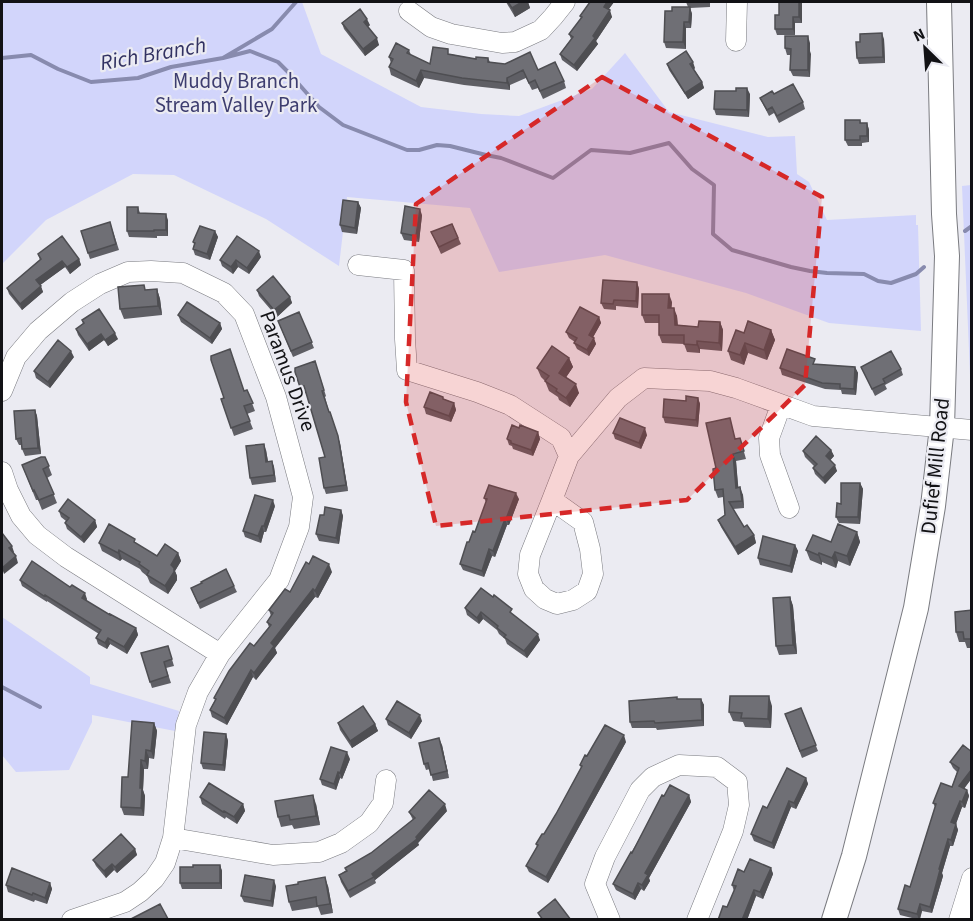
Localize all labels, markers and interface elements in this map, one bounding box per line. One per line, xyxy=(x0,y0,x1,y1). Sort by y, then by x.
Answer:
north arrow xyxy=(895,18,955,78)
text: N xyxy=(910,23,929,48)
water label: Rich Branch xyxy=(97,29,209,79)
park label: Muddy Branch Stream Valley Park xyxy=(155,66,318,120)
street label: Paramus Drive xyxy=(252,307,324,435)
street label: Dufief Mill Road xyxy=(913,396,957,536)

